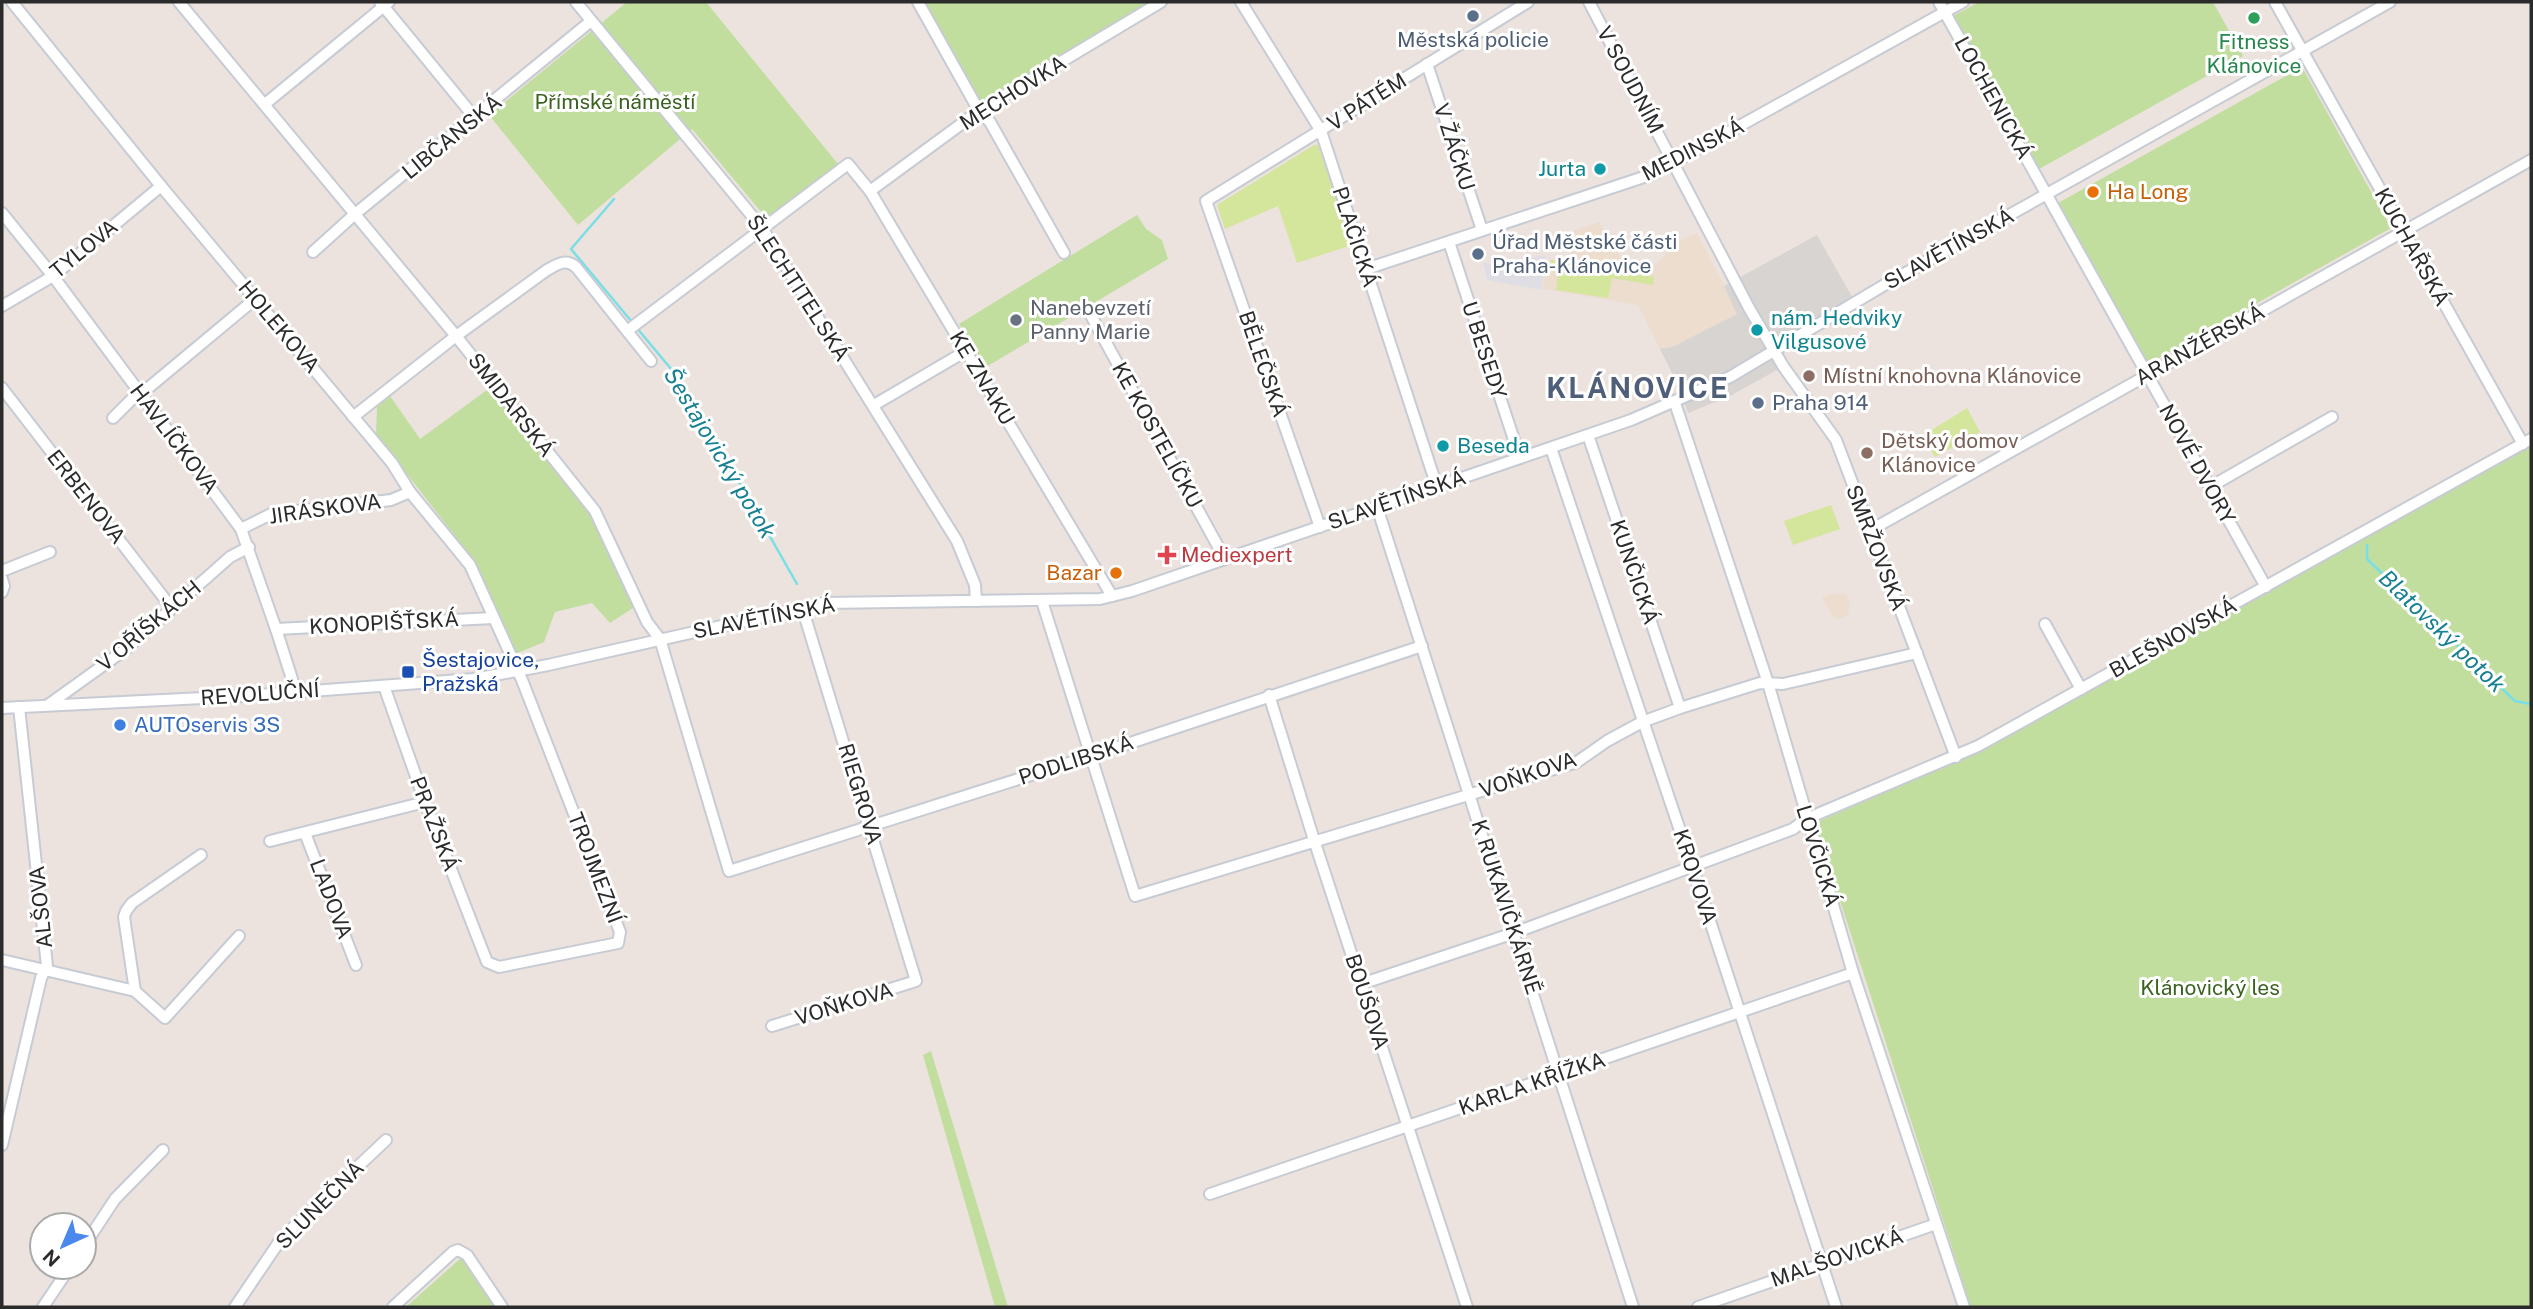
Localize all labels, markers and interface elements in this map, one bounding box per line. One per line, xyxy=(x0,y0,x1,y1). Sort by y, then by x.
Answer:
marker: Městská policie xyxy=(1465,8,1481,24)
marker: Fitness Klánovice xyxy=(2246,10,2262,26)
street label: V SOUDNÍM xyxy=(1592,22,1669,138)
place label: Městská policie xyxy=(1397,27,1549,52)
place label: Fitness Klánovice xyxy=(2206,29,2302,78)
street label: LOCHENICKÁ xyxy=(1949,32,2038,164)
street label: MECHOVKA xyxy=(955,50,1071,135)
street label: V PÁTÉM xyxy=(1323,67,1411,136)
street label: LIBČANSKÁ xyxy=(397,89,506,184)
park label: Přímské náměstí xyxy=(535,89,696,114)
street label: V ŽÁČKU xyxy=(1429,100,1480,193)
street label: MEDINSKÁ xyxy=(1637,113,1748,186)
place label: Jurta xyxy=(1538,156,1586,181)
marker: Jurta xyxy=(1592,161,1608,177)
place label: Ha Long xyxy=(2107,179,2189,204)
street label: PLAČICKÁ xyxy=(1327,183,1384,290)
street label: KUCHAŘSKÁ xyxy=(2370,183,2455,310)
marker: Ha Long xyxy=(2085,184,2101,200)
street label: SLAVĚTÍNSKÁ xyxy=(1880,203,2018,294)
street label: ŠLECHTITELSKÁ xyxy=(742,210,855,366)
street label: TYLOVA xyxy=(45,214,123,283)
place label: Úřad Městské části Praha-Klánovice xyxy=(1492,229,1678,278)
marker: Úřad Městské části Praha-Klánovice xyxy=(1470,246,1486,262)
street label: HOLEKOVA xyxy=(234,275,325,378)
place label: Nanebevzetí Panny Marie xyxy=(1030,295,1152,344)
street label: U BESEDY xyxy=(1457,298,1512,402)
street label: ARANŽÉRSKÁ xyxy=(2131,299,2269,390)
place label: nám. Hedviky Vilgusové xyxy=(1771,305,1902,354)
street label: BĚLEČSKÁ xyxy=(1234,308,1293,420)
marker: Nanebevzetí Panny Marie xyxy=(1008,312,1024,328)
marker: nám. Hedviky Vilgusové xyxy=(1749,322,1765,338)
street label: KE ZNAKU xyxy=(945,326,1020,429)
street label: SMIDARSKÁ xyxy=(463,348,560,462)
street label: KE KOSTELÍČKU xyxy=(1107,358,1208,512)
water label: Šestajovický potok xyxy=(659,362,782,544)
place label: Místní knohovna Klánovice xyxy=(1823,363,2081,388)
marker: Místní knohovna Klánovice xyxy=(1801,368,1817,384)
district label: KLÁNOVICE xyxy=(1546,371,1730,404)
street label: HAVLÍČKOVA xyxy=(125,379,224,499)
place label: Praha 914 xyxy=(1772,390,1868,415)
marker: Praha 914 xyxy=(1750,395,1766,411)
street label: NOVÉ DVORY xyxy=(2154,399,2241,528)
place label: Dětský domov Klánovice xyxy=(1881,428,2019,477)
place label: Beseda xyxy=(1457,433,1530,458)
marker: Beseda xyxy=(1435,438,1451,454)
street label: ERBENOVA xyxy=(42,445,131,549)
marker: Dětský domov Klánovice xyxy=(1859,445,1875,461)
street label: SLAVĚTÍNSKÁ xyxy=(1325,464,1469,535)
street label: SMRŽOVSKÁ xyxy=(1841,481,1912,614)
street label: JIRÁSKOVA xyxy=(267,488,383,529)
street label: KUNČICKÁ xyxy=(1605,516,1664,627)
place label: Mediexpert xyxy=(1181,542,1293,567)
marker: Mediexpert xyxy=(1159,547,1175,563)
place label: Bazar xyxy=(1046,560,1102,585)
water label: Blatovský potok xyxy=(2374,564,2511,698)
marker: Bazar xyxy=(1108,565,1124,581)
street label: V OŘÍŠKÁCH xyxy=(92,575,206,676)
street label: SLAVĚTÍNSKÁ xyxy=(691,591,837,644)
street label: BLEŠNOVSKÁ xyxy=(2105,592,2241,683)
street label: KONOPIŠŤSKÁ xyxy=(308,606,460,639)
place label: Šestajovice, Pražská xyxy=(422,647,539,696)
marker: Šestajovice, Pražská xyxy=(400,664,416,680)
street label: REVOLUČNÍ xyxy=(200,677,321,710)
place label: AUTOservis 3S xyxy=(134,712,280,737)
marker: AUTOservis 3S xyxy=(112,717,128,733)
street label: PODLIBSKÁ xyxy=(1015,729,1136,790)
street label: RIEGROVA xyxy=(833,740,888,847)
street label: VOŇKOVA xyxy=(1476,746,1580,803)
street label: PRAŽSKÁ xyxy=(405,773,464,875)
street label: LOVČICKÁ xyxy=(1791,802,1846,910)
street label: TROJMEZNÍ xyxy=(563,809,628,928)
street label: K RUKAVIČKÁRNĚ xyxy=(1466,816,1547,997)
street label: KROVOVA xyxy=(1668,826,1723,928)
street label: LADOVA xyxy=(305,855,358,942)
street label: ALŠOVA xyxy=(24,864,57,950)
street label: BOUŠOVA xyxy=(1340,951,1395,1053)
park label: Klánovický les xyxy=(2140,975,2280,1000)
street label: VOŇKOVA xyxy=(792,977,896,1030)
street label: KARLA KŘÍŽKA xyxy=(1455,1047,1609,1120)
street label: SLUNEČNÁ xyxy=(270,1155,369,1254)
north arrow xyxy=(28,1211,98,1281)
street label: MALŠOVICKÁ xyxy=(1767,1223,1907,1292)
text: N xyxy=(38,1245,64,1271)

